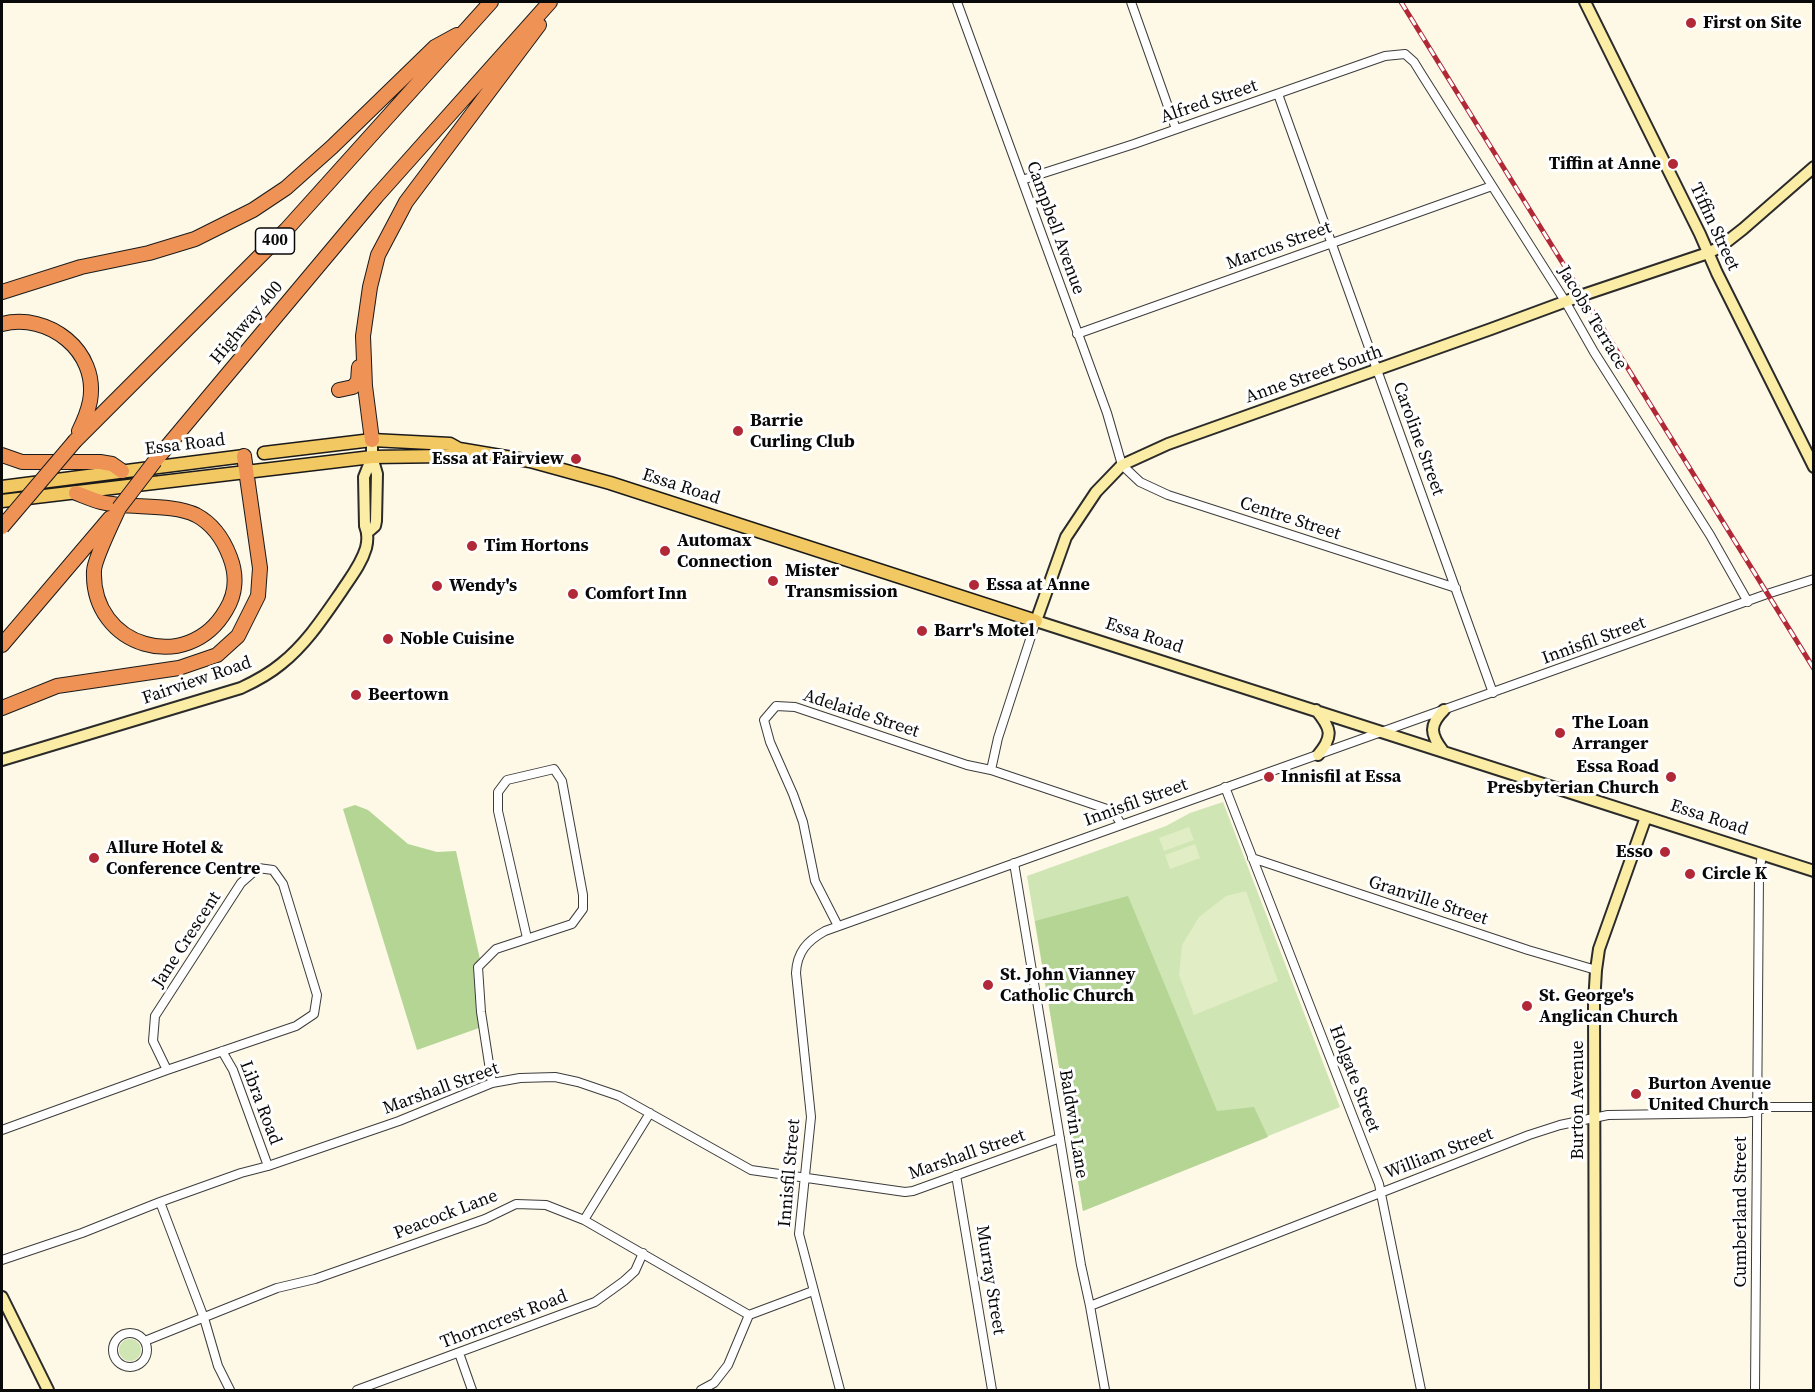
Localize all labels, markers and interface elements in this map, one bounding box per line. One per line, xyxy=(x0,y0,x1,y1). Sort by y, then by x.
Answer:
place label: First on Site xyxy=(1703,12,1802,34)
marker: First on Site xyxy=(1684,16,1698,30)
street label: Alfred Street xyxy=(1158,75,1260,129)
place label: Tiffin at Anne xyxy=(1549,153,1661,175)
marker: Tiffin at Anne xyxy=(1666,157,1680,171)
street label: Campbell Avenue xyxy=(1021,158,1089,298)
street label: Tiffin Street xyxy=(1684,180,1744,274)
street label: Marcus Street xyxy=(1224,217,1334,275)
road number: 400 xyxy=(256,228,294,254)
street label: Jacobs Terrace xyxy=(1553,262,1631,374)
street label: Highway 400 xyxy=(206,277,288,369)
street label: Anne Street South xyxy=(1242,341,1386,409)
street label: Caroline Street xyxy=(1387,379,1449,499)
place label: Barrie Curling Club xyxy=(750,410,855,452)
marker: Barrie Curling Club xyxy=(731,424,745,438)
street label: Essa Road xyxy=(144,429,226,461)
place label: Essa at Fairview xyxy=(432,448,564,470)
marker: Essa at Fairview xyxy=(569,452,583,466)
street label: Essa Road xyxy=(639,464,723,510)
street label: Centre Street xyxy=(1237,493,1343,545)
place label: Automax Connection xyxy=(677,530,772,572)
place label: Tim Hortons xyxy=(484,535,589,557)
marker: Tim Hortons xyxy=(465,539,479,553)
marker: Automax Connection xyxy=(658,544,672,558)
place label: Mister Transmission xyxy=(785,560,898,602)
marker: Mister Transmission xyxy=(766,574,780,588)
place label: Essa at Anne xyxy=(986,574,1090,596)
place label: Wendy's xyxy=(449,575,517,597)
marker: Essa at Anne xyxy=(967,578,981,592)
marker: Wendy's xyxy=(430,579,444,593)
place label: Comfort Inn xyxy=(585,583,687,605)
marker: Comfort Inn xyxy=(566,587,580,601)
street label: Innisfil Street xyxy=(1539,612,1649,670)
street label: Essa Road xyxy=(1102,613,1186,659)
place label: Barr's Motel xyxy=(934,620,1034,642)
marker: Barr's Motel xyxy=(915,624,929,638)
place label: Noble Cuisine xyxy=(400,628,514,650)
marker: Noble Cuisine xyxy=(381,632,395,646)
street label: Fairview Road xyxy=(139,652,255,710)
place label: Beertown xyxy=(368,684,449,706)
street label: Adelaide Street xyxy=(800,685,922,743)
marker: Beertown xyxy=(349,688,363,702)
place label: The Loan Arranger xyxy=(1572,712,1649,754)
marker: The Loan Arranger xyxy=(1553,726,1567,740)
place label: Essa Road Presbyterian Church xyxy=(1487,756,1659,798)
place label: Innisfil at Essa xyxy=(1281,766,1401,788)
marker: Innisfil at Essa xyxy=(1262,770,1276,784)
marker: Essa Road Presbyterian Church xyxy=(1664,770,1678,784)
street label: Innisfil Street xyxy=(1081,774,1191,832)
street label: Essa Road xyxy=(1667,795,1751,841)
place label: Allure Hotel & Conference Centre xyxy=(106,837,260,880)
place label: Esso xyxy=(1616,841,1653,863)
marker: Esso xyxy=(1658,845,1672,859)
marker: Allure Hotel & Conference Centre xyxy=(87,851,101,865)
place label: Circle K xyxy=(1702,863,1767,885)
marker: Circle K xyxy=(1683,867,1697,881)
street label: Granville Street xyxy=(1366,872,1490,930)
street label: Jane Crescent xyxy=(148,888,226,992)
place label: St. John Vianney Catholic Church xyxy=(1000,964,1136,1006)
marker: St. John Vianney Catholic Church xyxy=(981,978,995,992)
place label: St. George's Anglican Church xyxy=(1539,985,1678,1028)
marker: St. George's Anglican Church xyxy=(1520,999,1534,1013)
street label: Holgate Street xyxy=(1324,1023,1384,1135)
street label: Burton Avenue xyxy=(1567,1040,1589,1160)
street label: Libra Road xyxy=(234,1058,286,1148)
street label: Marshall Street xyxy=(380,1058,502,1120)
street label: Baldwin Lane xyxy=(1054,1068,1092,1180)
place label: Burton Avenue United Church xyxy=(1648,1073,1771,1116)
marker: Burton Avenue United Church xyxy=(1629,1087,1643,1101)
street label: Innisfil Street xyxy=(775,1118,805,1228)
street label: William Street xyxy=(1382,1123,1496,1185)
street label: Marshall Street xyxy=(906,1125,1028,1185)
street label: Cumberland Street xyxy=(1730,1137,1752,1287)
street label: Peacock Lane xyxy=(391,1185,501,1245)
street label: Murray Street xyxy=(971,1224,1009,1336)
street label: Thorncrest Road xyxy=(438,1286,570,1354)

